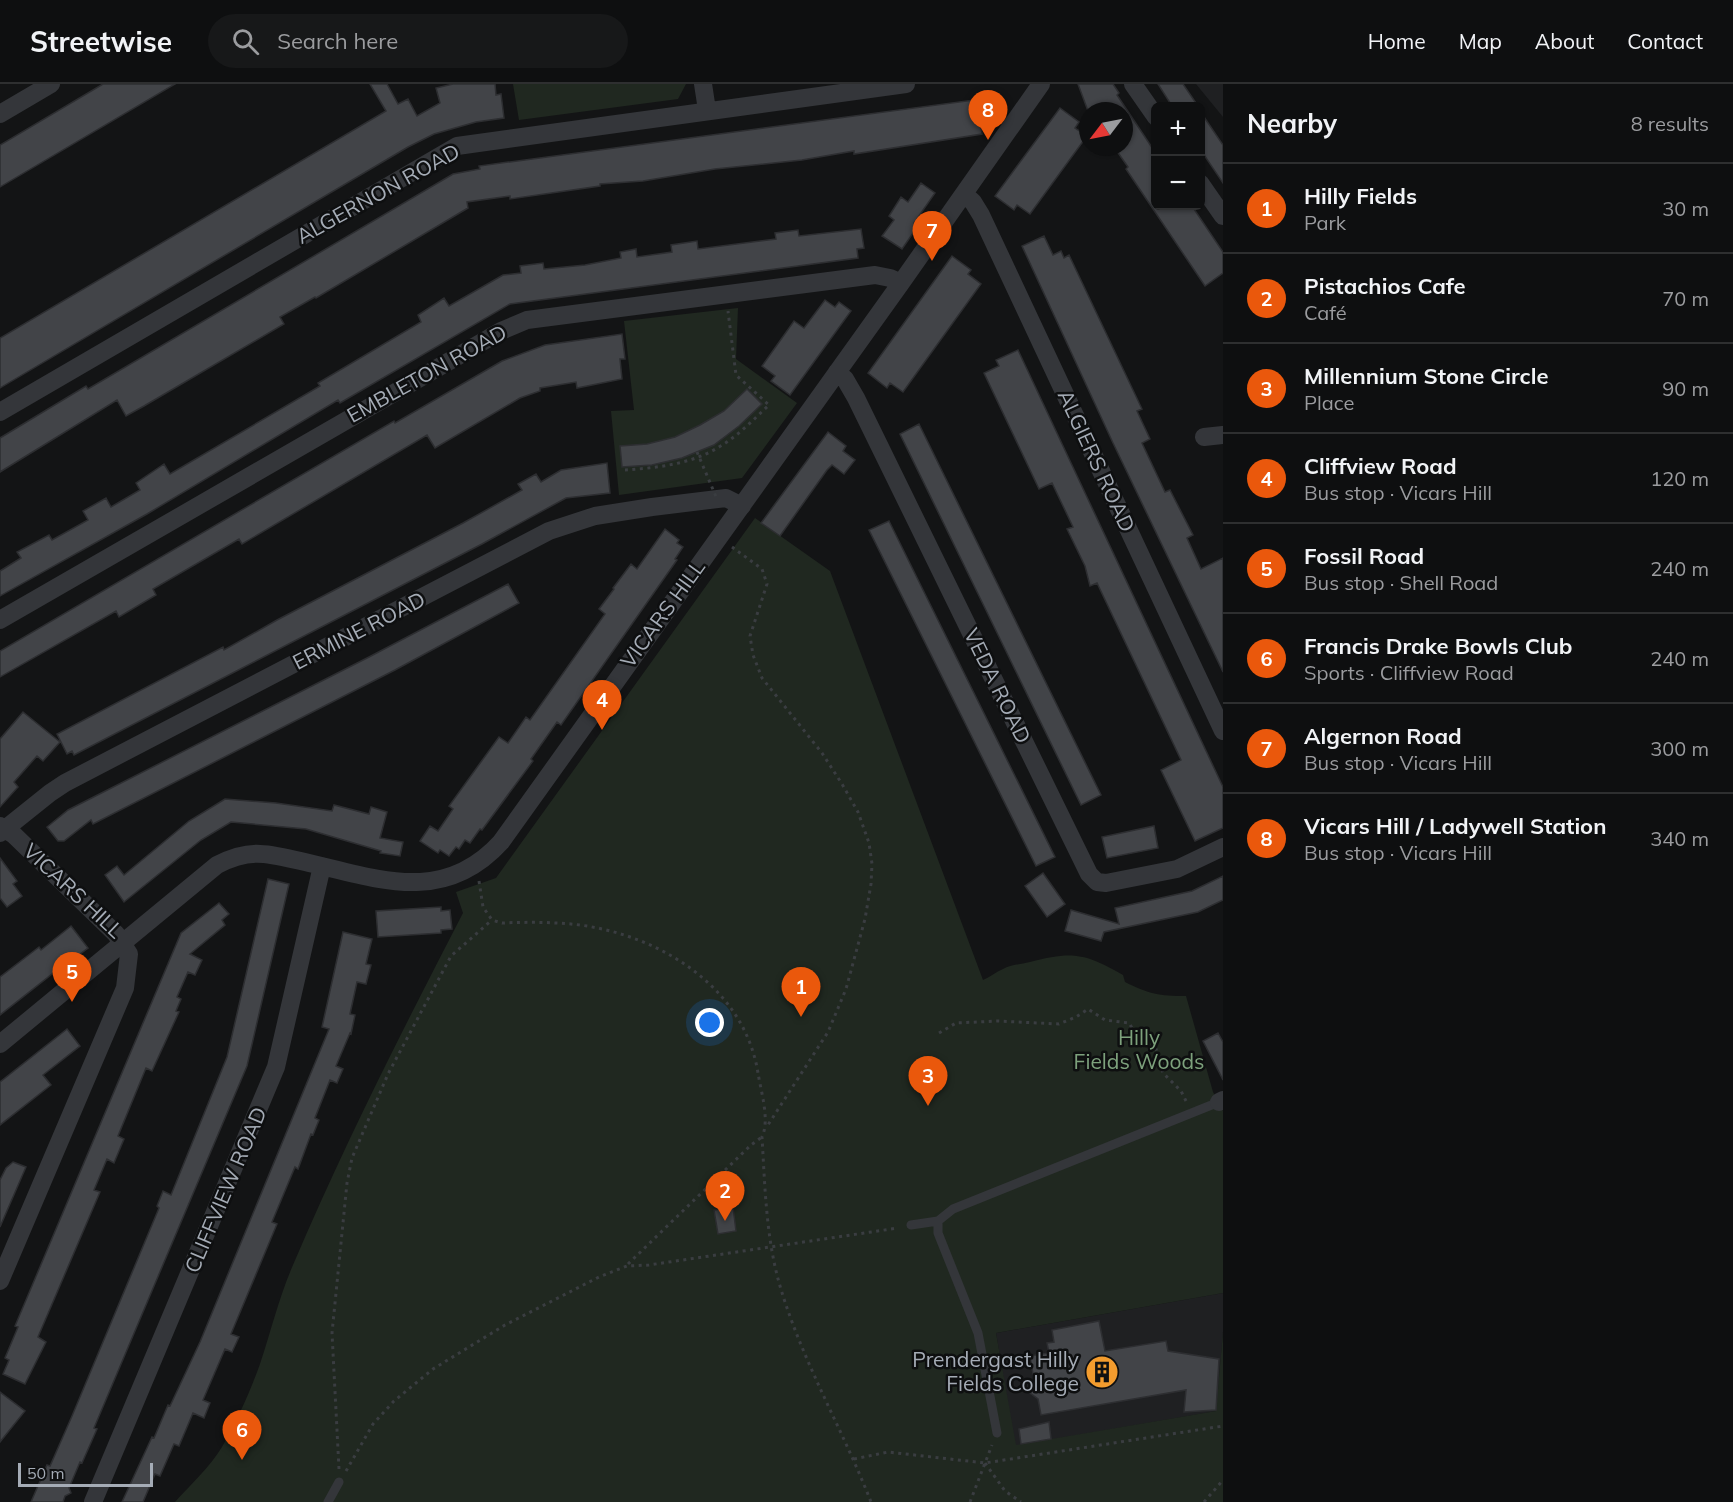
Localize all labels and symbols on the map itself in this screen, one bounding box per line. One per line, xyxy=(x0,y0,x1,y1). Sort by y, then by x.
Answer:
pin: 8 xyxy=(968,91,1008,140)
north arrow xyxy=(1079,102,1133,156)
street label: ALGERNON ROAD xyxy=(291,137,464,249)
pin: 7 xyxy=(912,212,952,261)
street label: EMBLETON ROAD xyxy=(342,318,511,428)
street label: ALGIERS ROAD xyxy=(1053,385,1141,536)
street label: VICARS HILL xyxy=(614,554,710,672)
street label: ERMINE ROAD xyxy=(288,586,429,675)
street label: VEDA ROAD xyxy=(959,624,1037,747)
pin: 4 xyxy=(582,680,622,730)
street label: VICARS HILL xyxy=(18,837,129,943)
pin: 5 xyxy=(52,952,92,1002)
pin: 1 xyxy=(782,968,820,1017)
your location xyxy=(695,1008,724,1037)
park label: Hilly Fields Woods xyxy=(1074,1024,1204,1074)
pin: 3 xyxy=(908,1056,948,1106)
street label: CLIFFVIEW ROAD xyxy=(178,1103,272,1276)
pin: 2 xyxy=(706,1172,744,1221)
place label: Prendergast Hilly Fields College xyxy=(912,1346,1079,1396)
building icon: Prendergast Hilly Fields College xyxy=(1084,1354,1120,1390)
pin: 6 xyxy=(222,1410,262,1460)
scale bar xyxy=(18,1460,153,1488)

